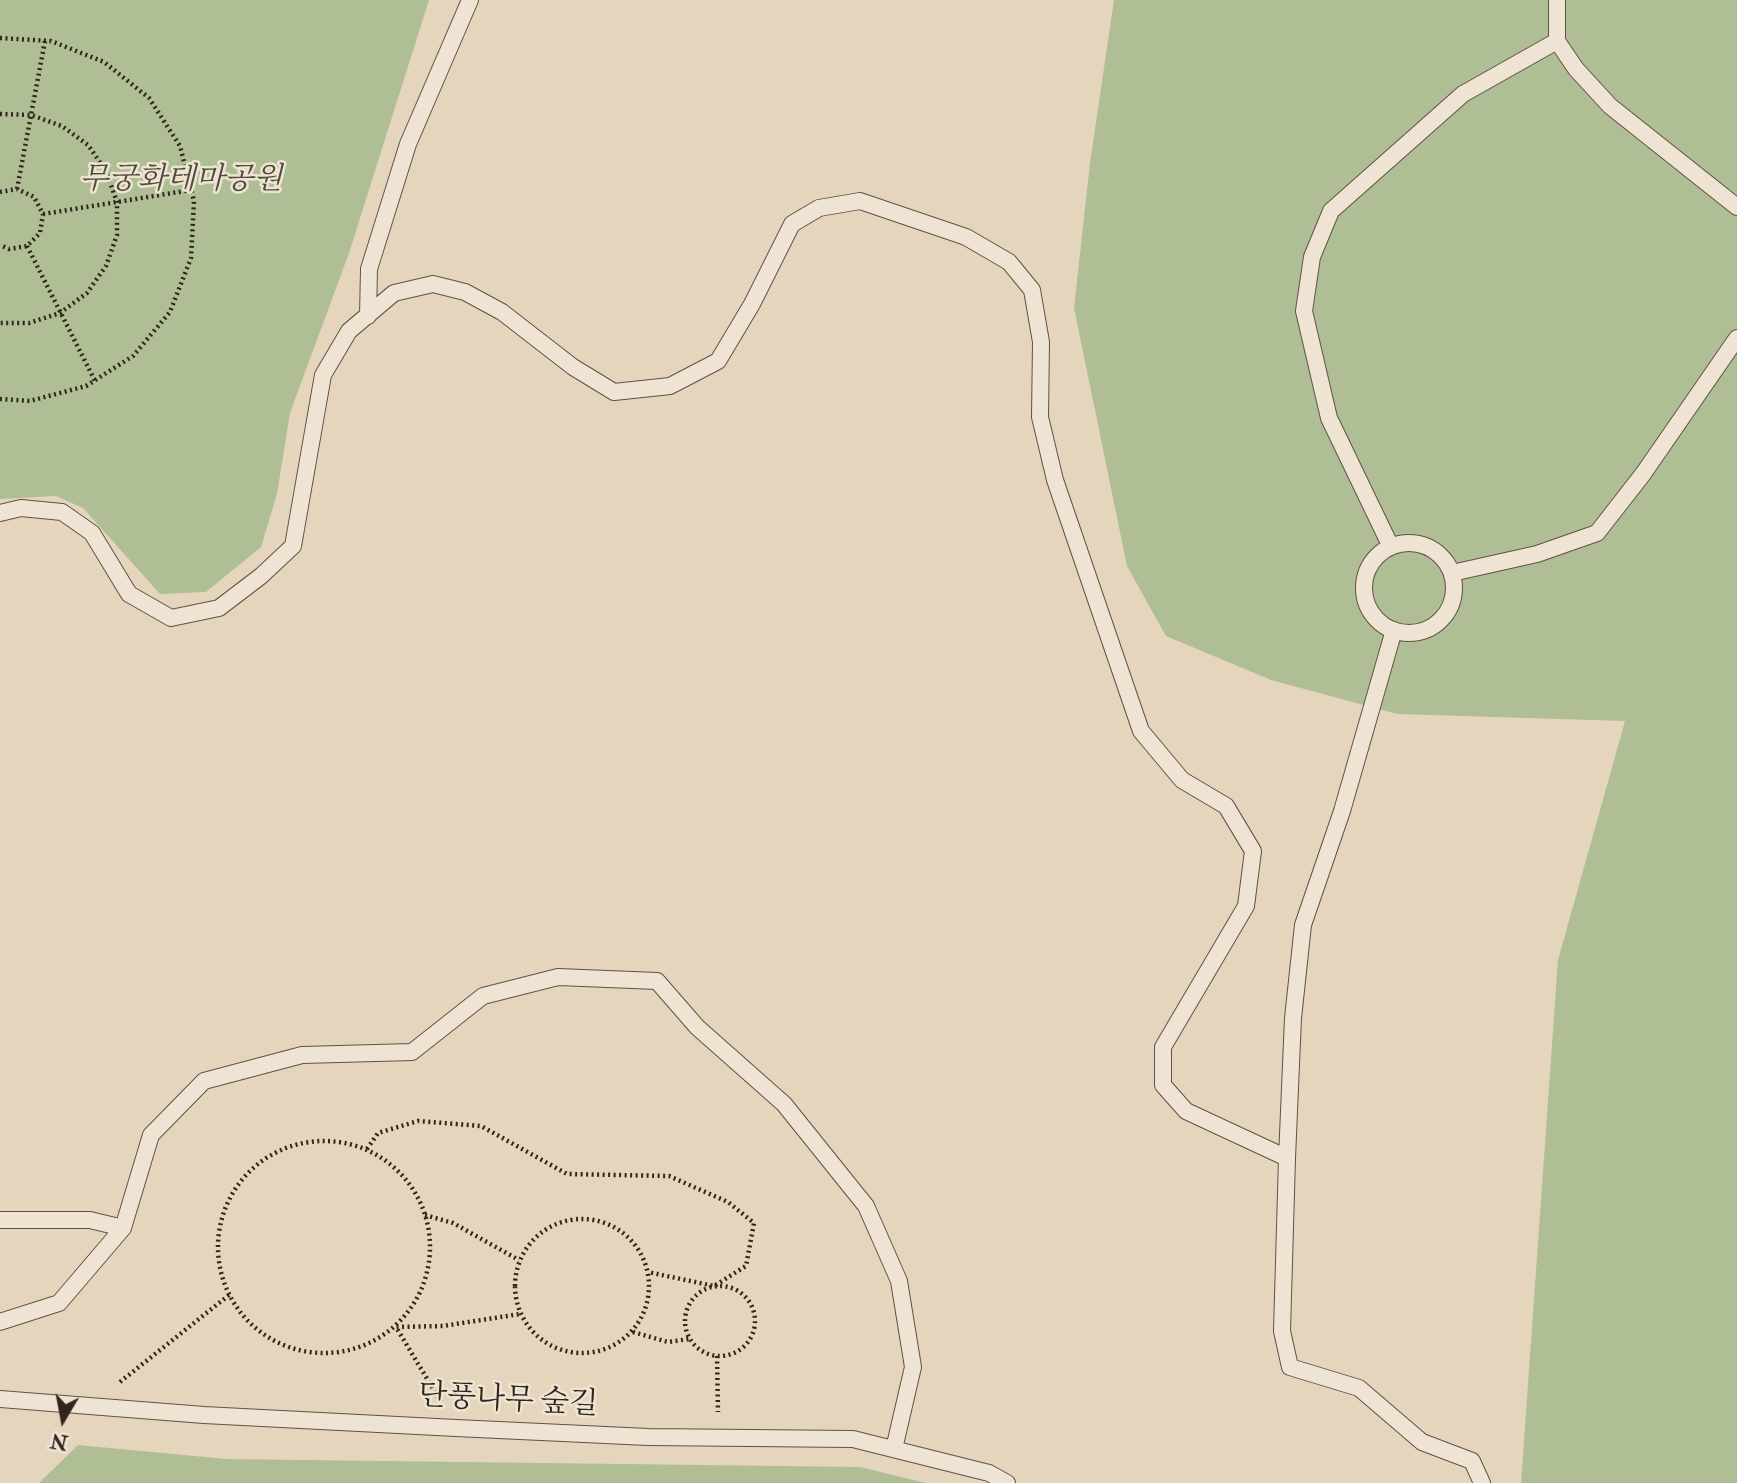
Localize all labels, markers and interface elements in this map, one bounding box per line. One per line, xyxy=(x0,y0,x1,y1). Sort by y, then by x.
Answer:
park label: 무궁화테마공원 xyxy=(80,164,282,200)
street label: 단풍나무 숲길 xyxy=(417,1379,599,1425)
north arrow xyxy=(28,1385,98,1455)
text: N xyxy=(49,1427,70,1454)

